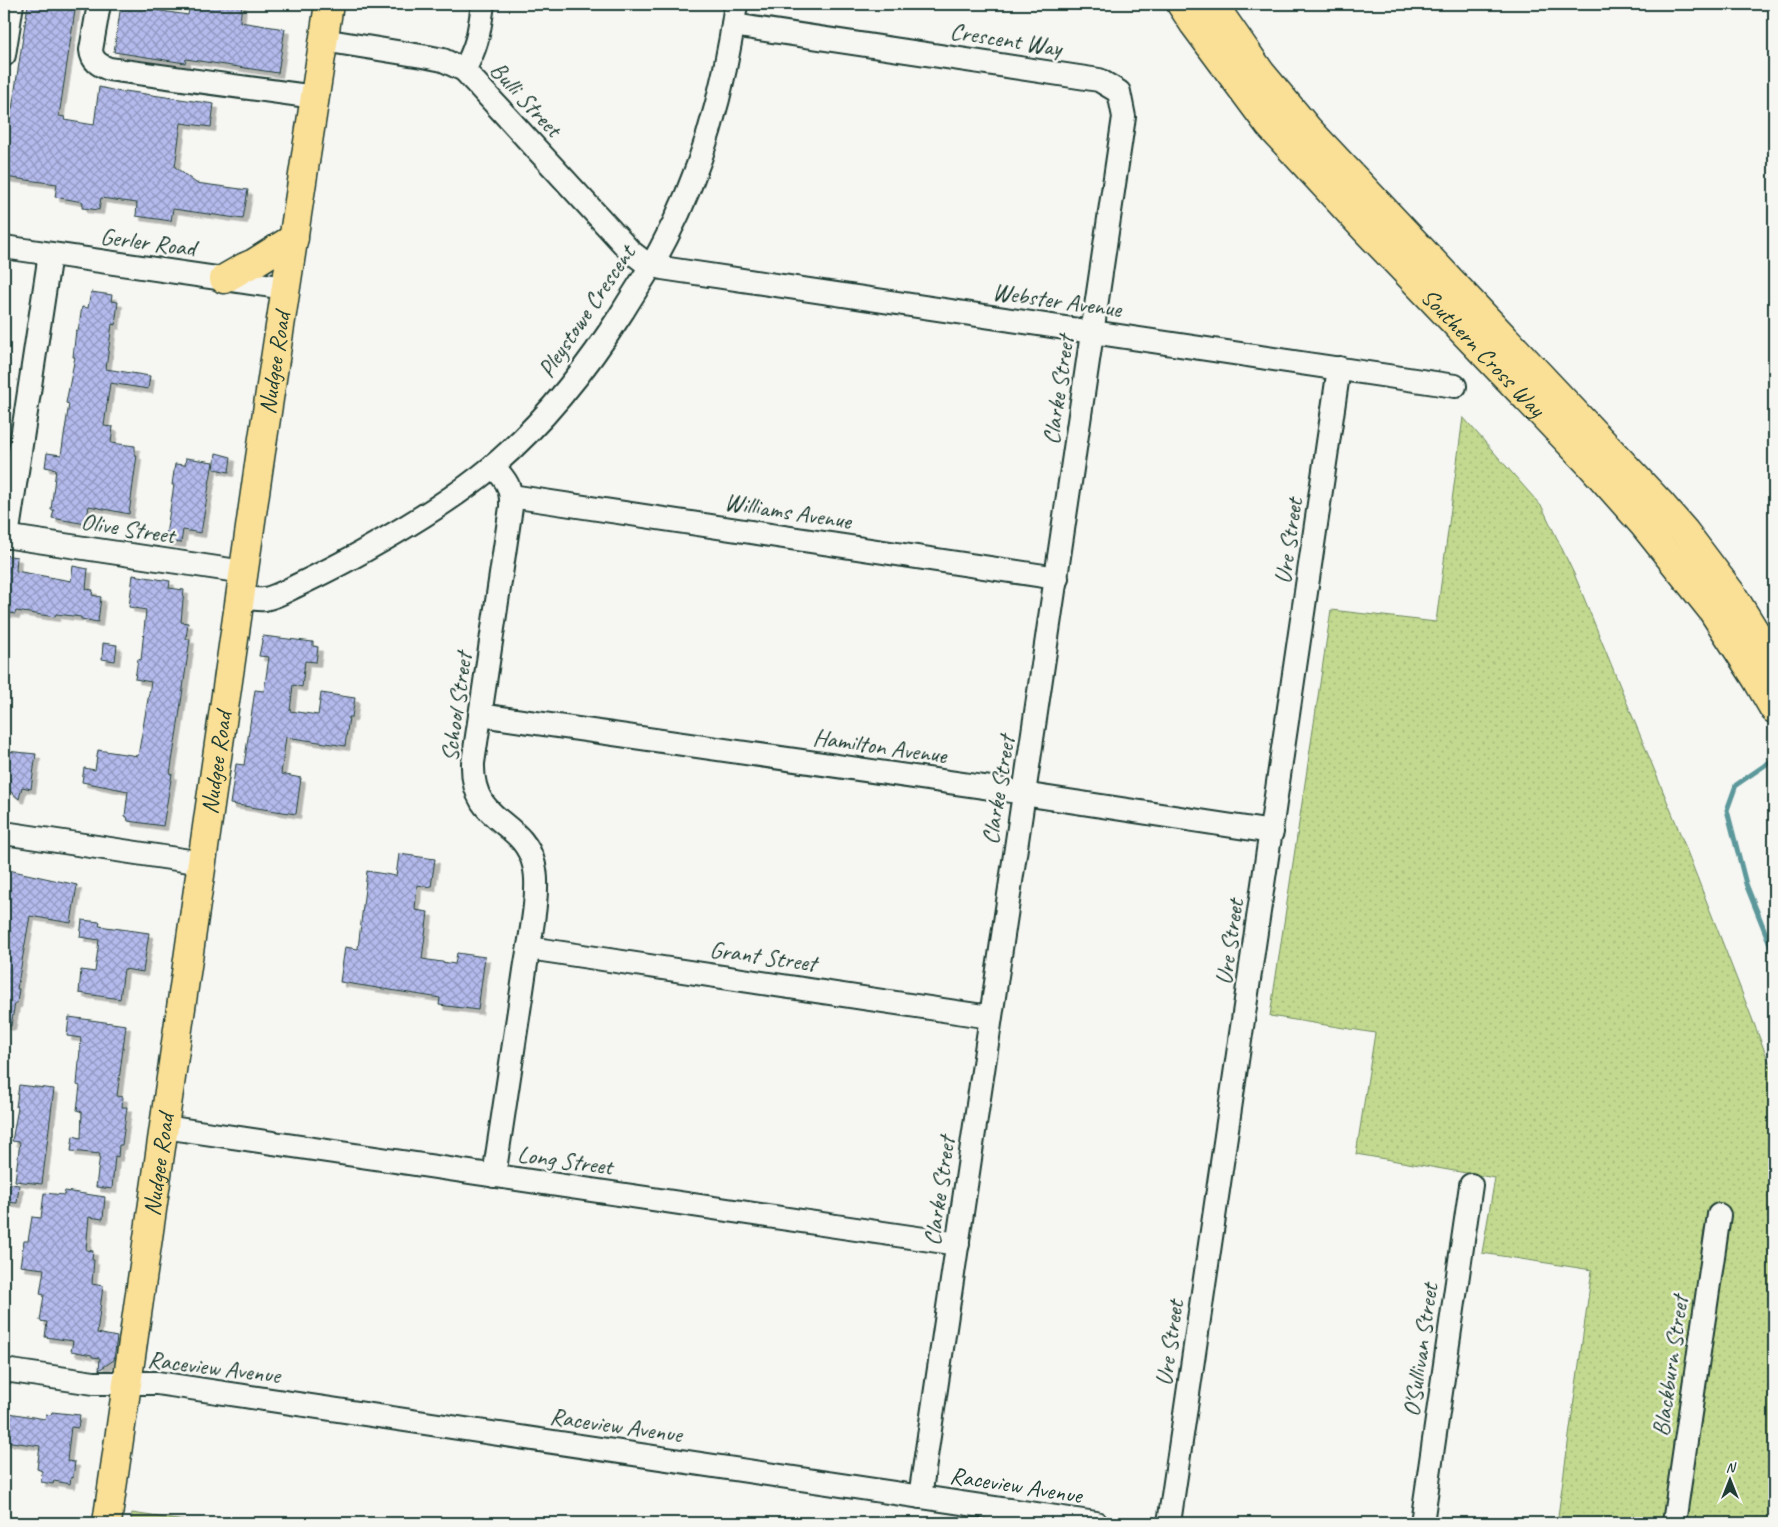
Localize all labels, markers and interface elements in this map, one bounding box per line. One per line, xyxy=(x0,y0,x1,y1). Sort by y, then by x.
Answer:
street label: Crescent Way xyxy=(948,15,1066,63)
street label: Bulli Street xyxy=(484,55,570,144)
street label: Gerler Road xyxy=(99,221,201,264)
street label: Pleystowe Crescent xyxy=(531,238,642,383)
street label: Webster Avenue xyxy=(991,276,1125,324)
street label: Southern Cross Way xyxy=(1415,282,1553,424)
street label: Nudgee Road xyxy=(252,306,298,416)
street label: Clarke Street xyxy=(1036,331,1081,446)
street label: Williams Avenue xyxy=(723,486,856,536)
street label: Ure Street xyxy=(1267,494,1309,586)
street label: Olive Street xyxy=(79,506,179,551)
street label: School Street xyxy=(434,648,479,763)
street label: Nudgee Road xyxy=(194,706,239,816)
street label: Hamilton Avenue xyxy=(811,722,951,771)
street label: Clarke Street xyxy=(975,731,1022,846)
street label: Ure Street xyxy=(1208,895,1250,987)
street label: Grant Street xyxy=(708,934,821,979)
street label: Nudgee Road xyxy=(136,1108,181,1218)
street label: Clarke Street xyxy=(917,1132,962,1247)
street label: Long Street xyxy=(516,1138,616,1182)
street label: O'Sullivan Street xyxy=(1396,1280,1444,1418)
street label: Blackburn Street xyxy=(1645,1291,1695,1438)
street label: Ure Street xyxy=(1148,1296,1190,1388)
street label: Raceview Avenue xyxy=(146,1344,284,1390)
street label: Raceview Avenue xyxy=(548,1401,686,1449)
north arrow xyxy=(1706,1454,1756,1504)
text: N xyxy=(1726,1459,1737,1476)
street label: Raceview Avenue xyxy=(948,1460,1086,1511)

